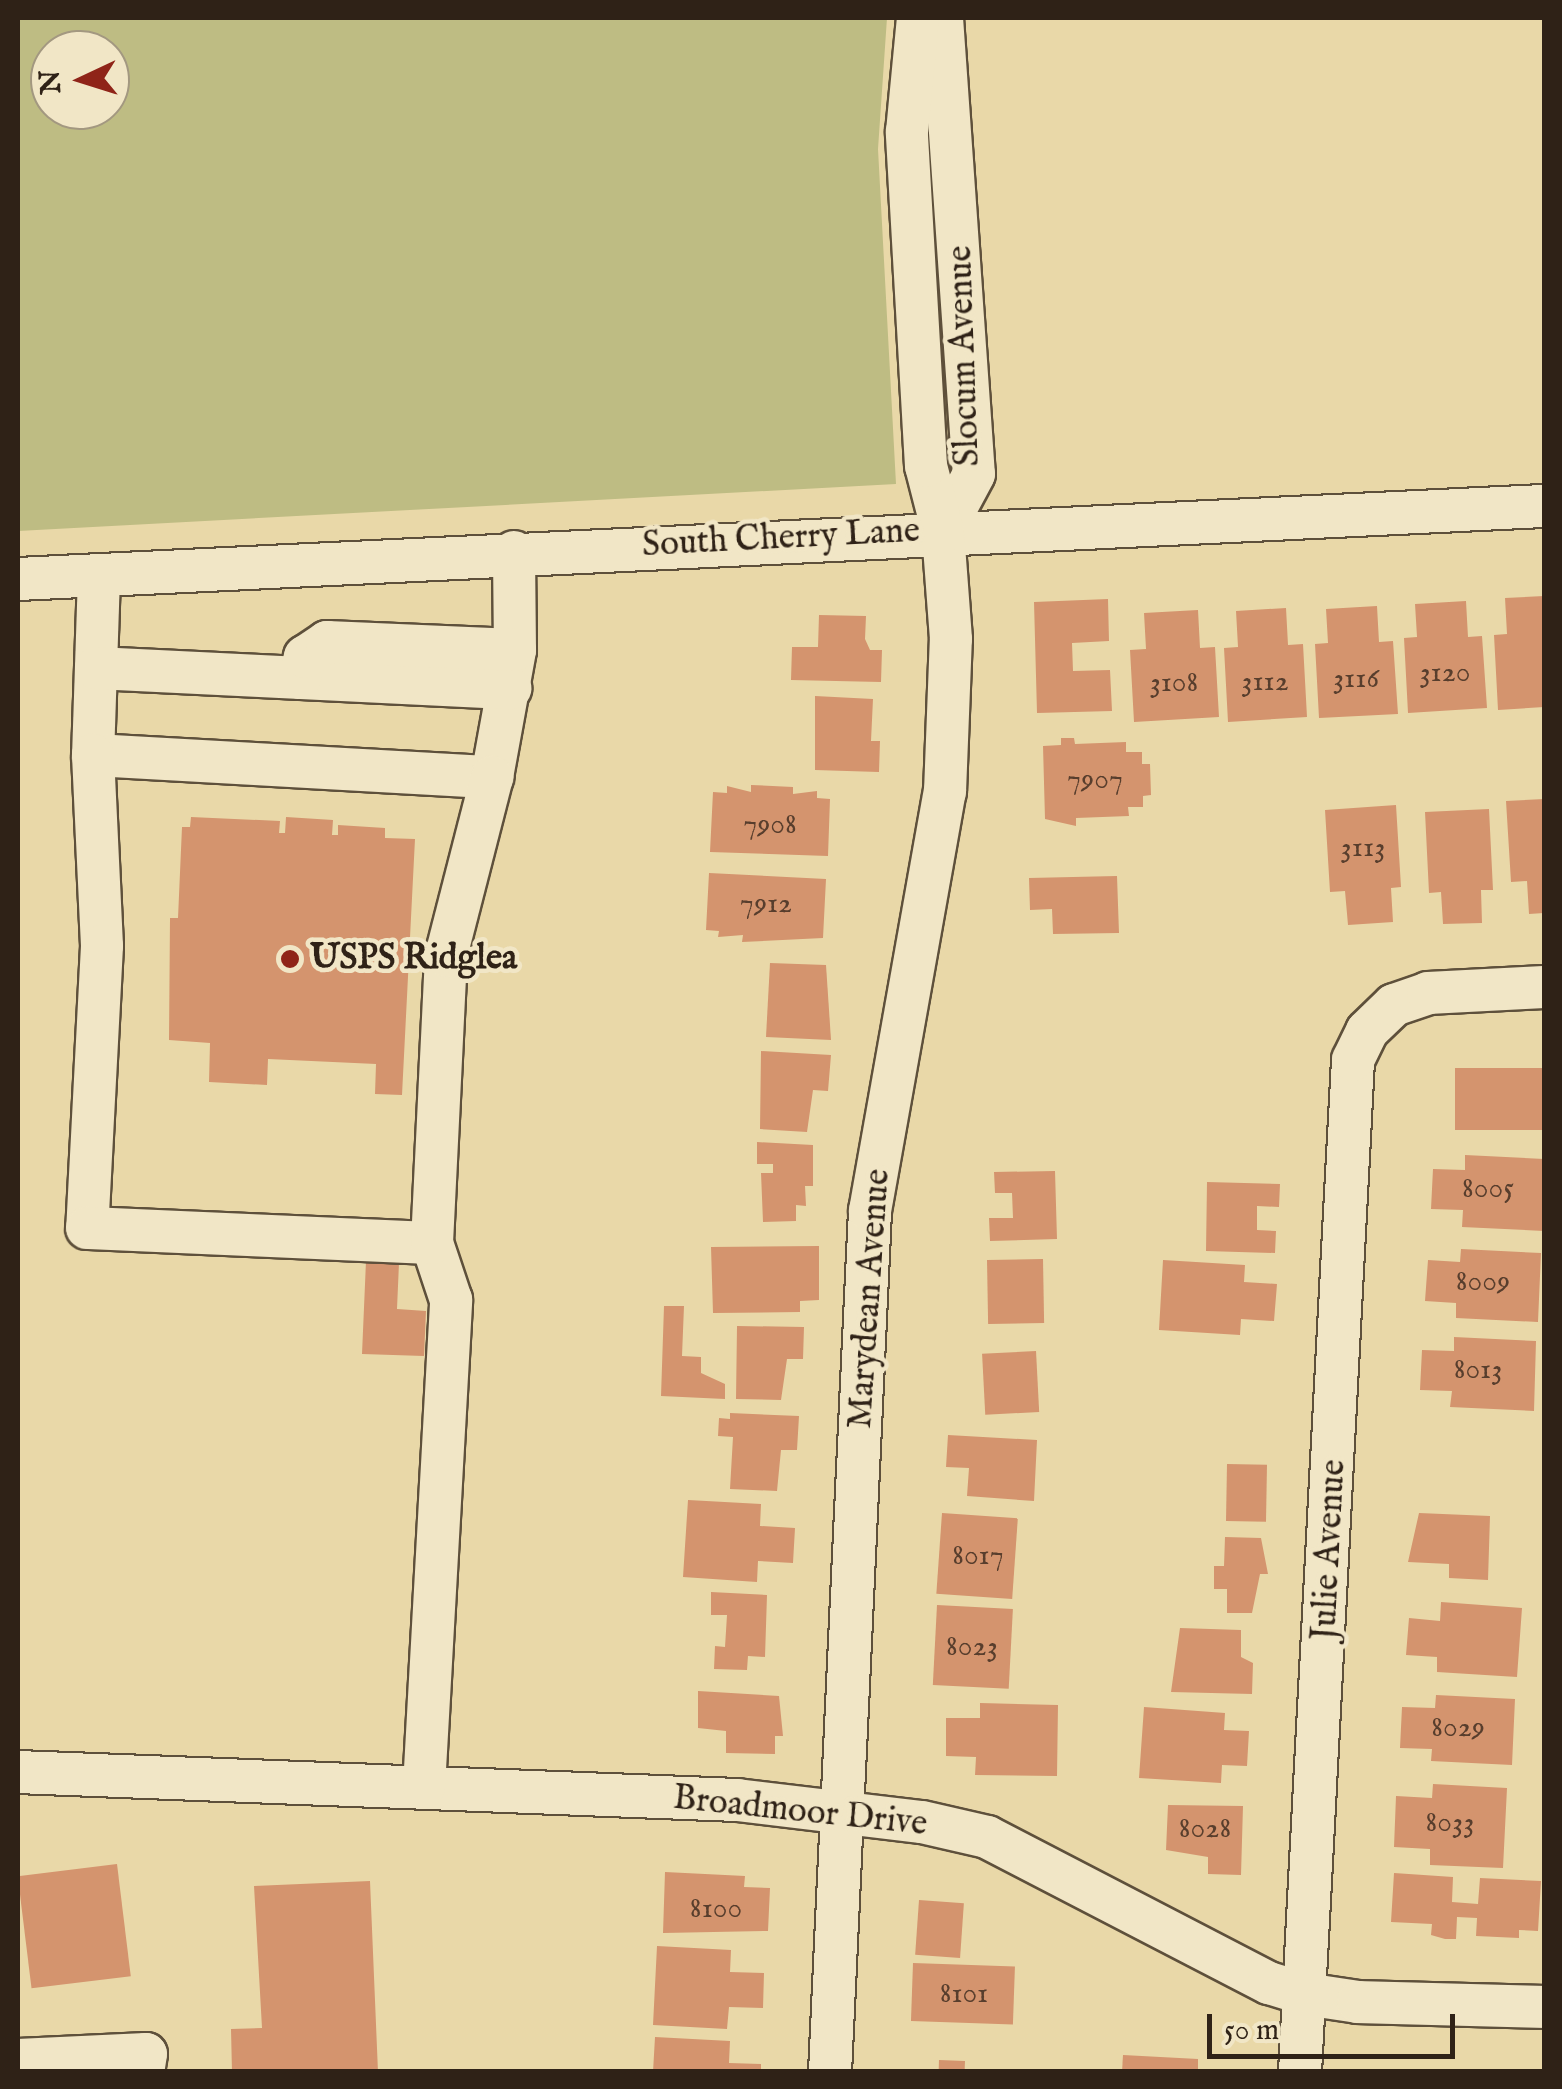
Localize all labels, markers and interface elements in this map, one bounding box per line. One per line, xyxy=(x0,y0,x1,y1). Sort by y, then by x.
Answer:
north arrow xyxy=(30,30,130,130)
text: N xyxy=(33,69,70,95)
street label: Slocum Avenue xyxy=(940,245,990,467)
street label: South Cherry Lane xyxy=(641,511,921,567)
house number: 3120 xyxy=(1419,655,1471,691)
house number: 3116 xyxy=(1333,661,1379,697)
house number: 3112 xyxy=(1241,664,1289,700)
house number: 3108 xyxy=(1150,665,1198,701)
house number: 7907 xyxy=(1067,762,1123,798)
house number: 7908 xyxy=(743,807,797,843)
house number: 3113 xyxy=(1341,830,1385,866)
house number: 7912 xyxy=(740,886,792,922)
place label: USPS Ridglea xyxy=(310,938,517,980)
marker: USPS Ridglea xyxy=(279,948,301,970)
street label: Marydean Avenue xyxy=(840,1168,900,1430)
house number: 8005 xyxy=(1462,1171,1514,1207)
house number: 8009 xyxy=(1456,1264,1510,1300)
house number: 8013 xyxy=(1454,1352,1502,1388)
street label: Julie Avenue xyxy=(1304,1459,1356,1641)
house number: 8017 xyxy=(952,1538,1004,1574)
house number: 8023 xyxy=(946,1629,998,1665)
house number: 8029 xyxy=(1431,1710,1485,1746)
street label: Broadmoor Drive xyxy=(671,1778,929,1846)
house number: 8033 xyxy=(1426,1805,1474,1841)
house number: 8028 xyxy=(1179,1811,1231,1847)
house number: 8100 xyxy=(690,1891,742,1927)
house number: 8101 xyxy=(940,1976,988,2012)
scale bar xyxy=(1212,1994,1460,2056)
text: 50 m xyxy=(1224,2012,1279,2050)

